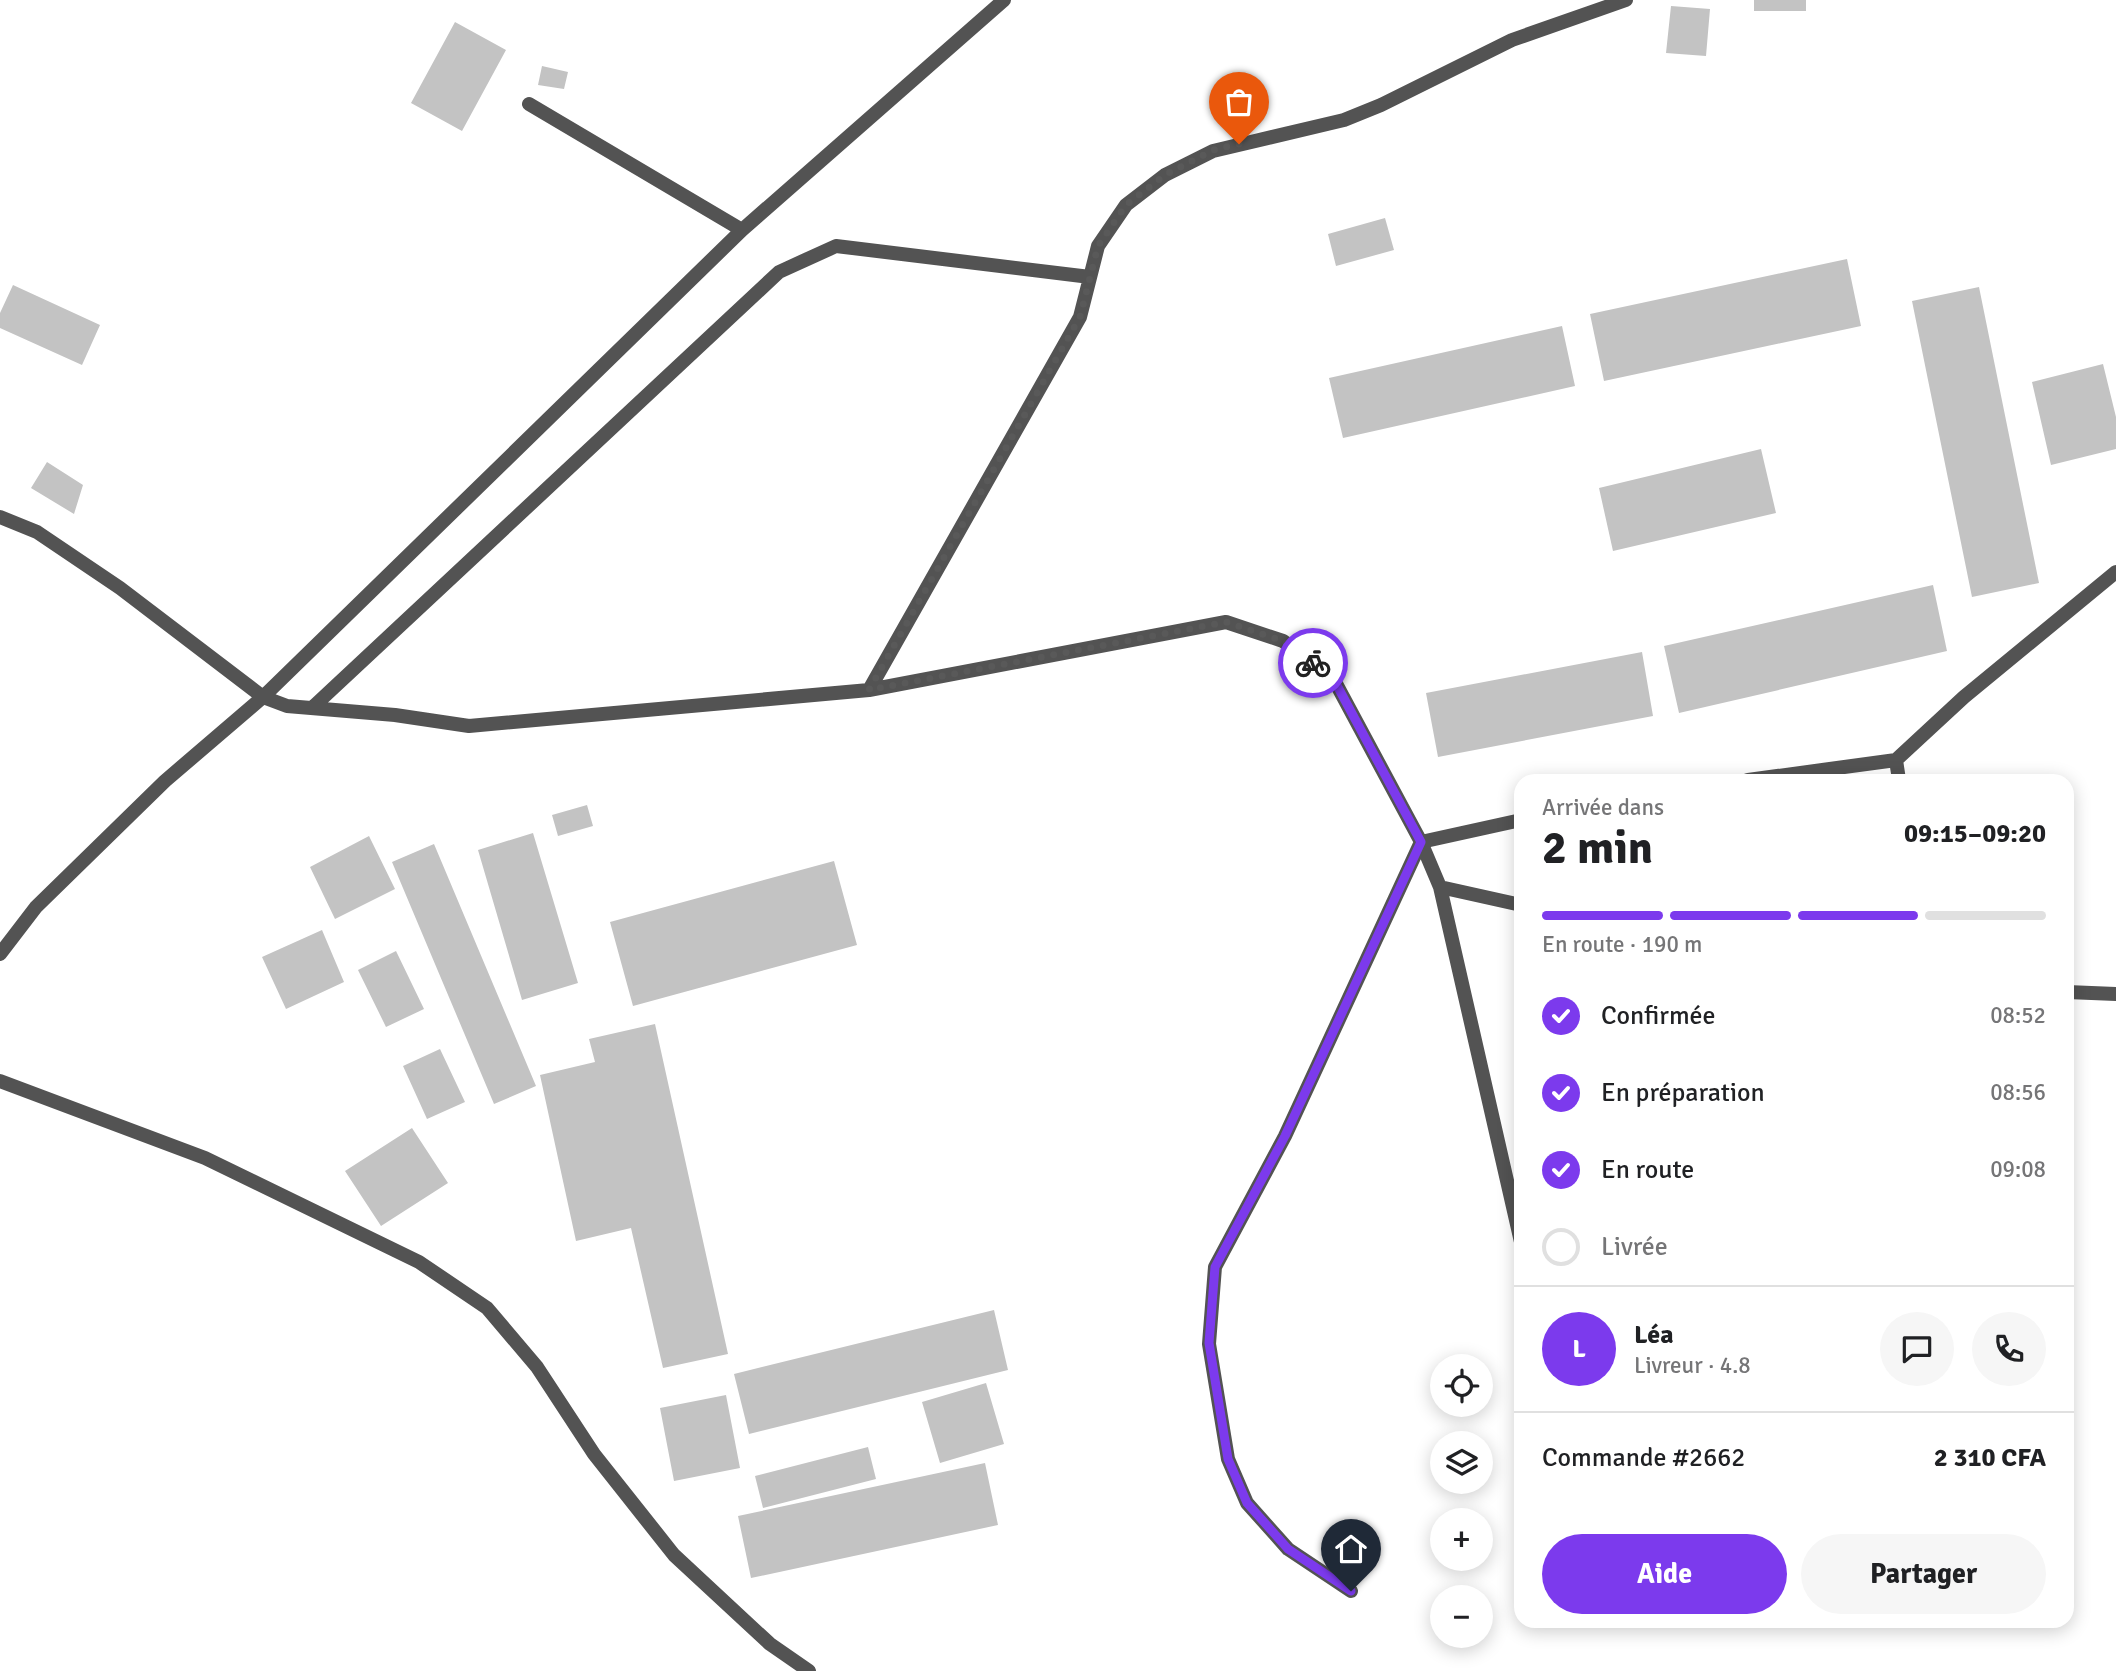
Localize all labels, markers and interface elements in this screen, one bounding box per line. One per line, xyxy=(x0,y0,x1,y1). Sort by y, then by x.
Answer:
pin xyxy=(1209,72,1269,144)
icon: bag xyxy=(1220,83,1258,121)
courier xyxy=(1278,628,1348,698)
icon: bike xyxy=(1294,644,1332,682)
text: Arrivée dans xyxy=(1542,793,1664,822)
text: 09:15–09:20 xyxy=(1904,818,2046,850)
text: 2 min xyxy=(1542,820,1653,876)
text: En route · 190 m xyxy=(1542,930,1702,959)
icon: check xyxy=(1542,997,1580,1035)
text: Confirmée xyxy=(1601,1000,1716,1032)
text: 08:52 xyxy=(1990,1001,2046,1030)
icon: check xyxy=(1542,1074,1580,1112)
text: En préparation xyxy=(1601,1077,1765,1109)
text: 08:56 xyxy=(1990,1078,2046,1107)
icon: check xyxy=(1542,1151,1580,1189)
text: En route xyxy=(1601,1154,1694,1186)
text: 09:08 xyxy=(1990,1155,2046,1184)
text: Livrée xyxy=(1601,1231,1668,1263)
button: chat xyxy=(1880,1312,1954,1386)
button: phone xyxy=(1972,1312,2046,1386)
text: Léa xyxy=(1634,1319,1674,1351)
text: L xyxy=(1572,1333,1586,1365)
text: Livreur · 4.8 xyxy=(1634,1351,1751,1380)
map controls xyxy=(1430,1354,1493,1648)
button: locate xyxy=(1430,1354,1493,1417)
button: layers xyxy=(1430,1431,1493,1494)
text: Commande #2662 xyxy=(1542,1442,1745,1474)
text: 2 310 CFA xyxy=(1934,1442,2046,1474)
button: + xyxy=(1430,1508,1493,1571)
pin xyxy=(1321,1519,1381,1591)
icon: home xyxy=(1332,1530,1370,1568)
button: Aide xyxy=(1542,1534,1787,1614)
button: Partager xyxy=(1801,1534,2046,1614)
button: − xyxy=(1430,1585,1493,1648)

